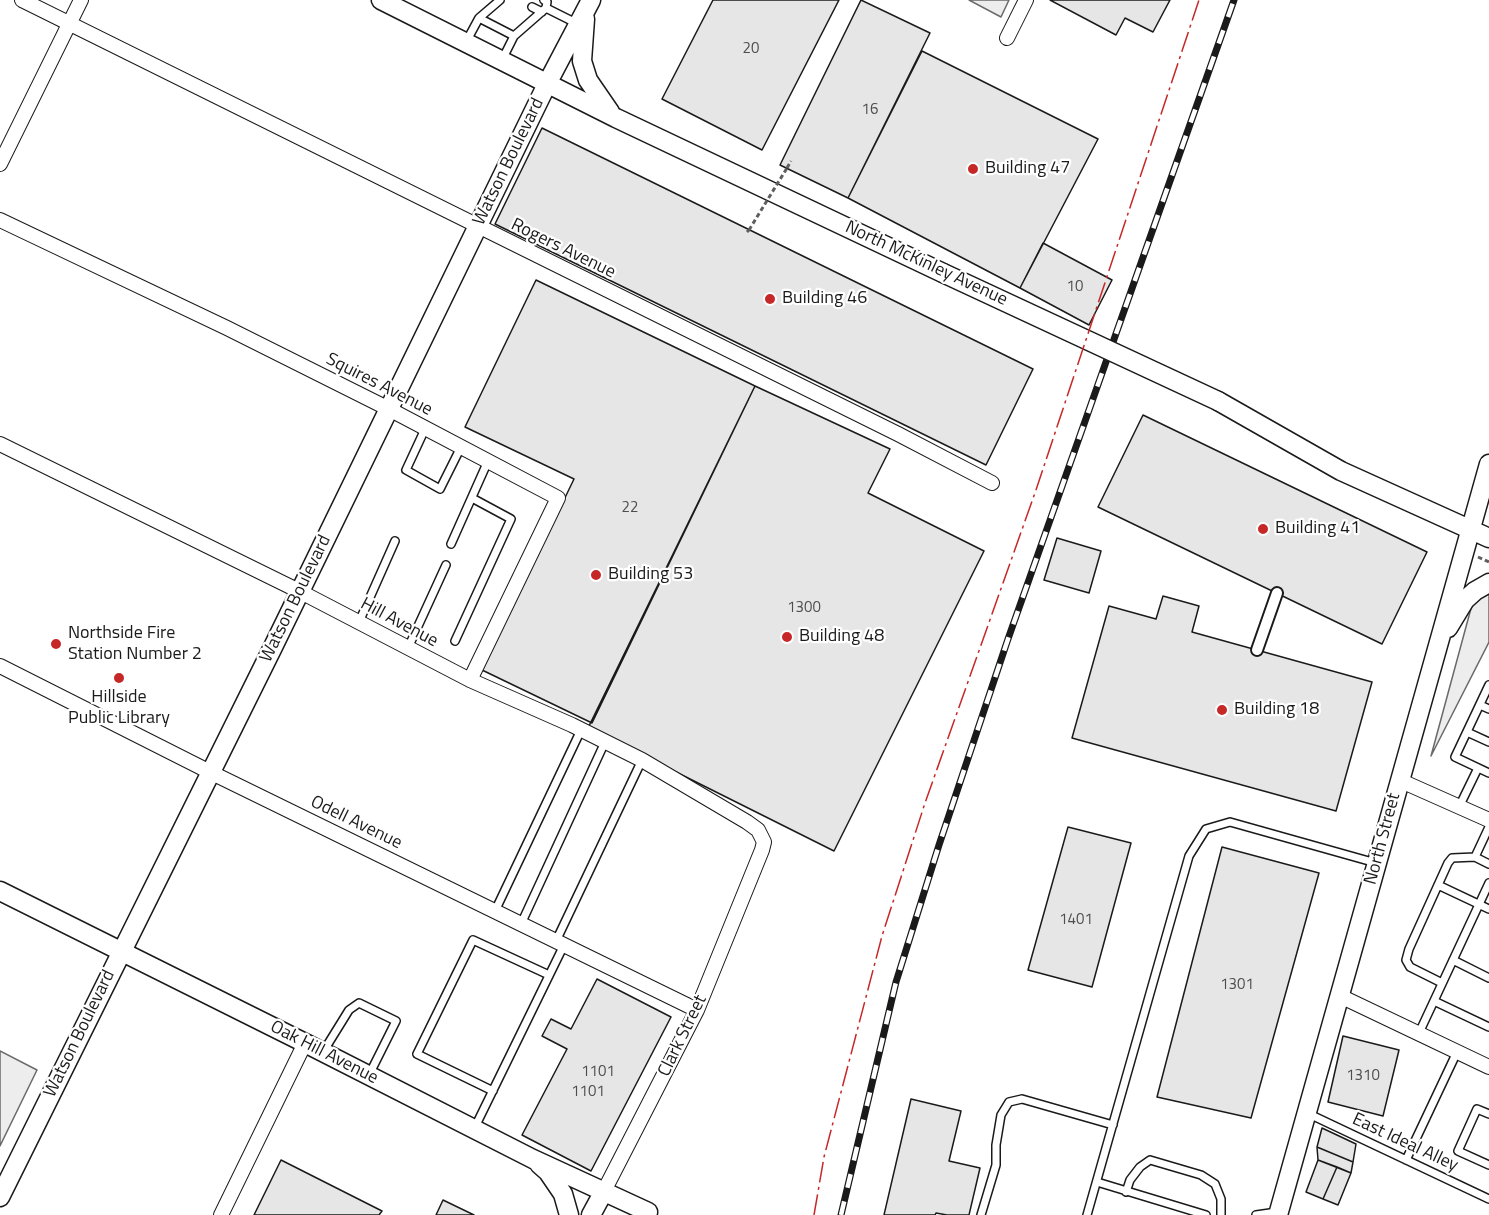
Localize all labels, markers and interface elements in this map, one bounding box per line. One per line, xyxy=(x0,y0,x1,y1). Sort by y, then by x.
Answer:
house number: 20 xyxy=(743,40,759,58)
street label: Watson Boulevard xyxy=(469,95,549,229)
house number: 16 xyxy=(862,101,878,119)
place label: Building 47 xyxy=(985,158,1070,180)
marker: Building 47 xyxy=(966,162,980,176)
street label: Rogers Avenue xyxy=(507,214,619,284)
street label: North McKinley Avenue xyxy=(841,217,1011,311)
house number: 10 xyxy=(1067,278,1083,296)
place label: Building 46 xyxy=(782,288,867,310)
marker: Building 46 xyxy=(763,292,777,306)
street label: Squires Avenue xyxy=(322,349,436,421)
house number: 22 xyxy=(622,499,638,517)
place label: Building 41 xyxy=(1275,518,1360,540)
marker: Building 41 xyxy=(1256,522,1270,536)
street label: Watson Boulevard xyxy=(256,532,336,666)
place label: Building 53 xyxy=(608,564,693,586)
marker: Building 53 xyxy=(589,568,603,582)
street label: Hill Avenue xyxy=(357,594,441,652)
house number: 1300 xyxy=(787,599,821,617)
place label: Northside Fire Station Number 2 xyxy=(68,623,202,666)
place label: Building 48 xyxy=(799,626,884,648)
marker: Building 48 xyxy=(780,630,794,644)
marker: Northside Fire Station Number 2 xyxy=(49,637,63,651)
marker: Hillside Public Library xyxy=(112,671,126,685)
place label: Hillside Public Library xyxy=(68,687,170,730)
place label: Building 18 xyxy=(1234,699,1319,721)
marker: Building 18 xyxy=(1215,703,1229,717)
street label: North Street xyxy=(1360,791,1406,887)
street label: Odell Avenue xyxy=(307,792,405,854)
house number: 1401 xyxy=(1059,911,1093,929)
street label: Watson Boulevard xyxy=(40,967,120,1101)
house number: 1301 xyxy=(1220,976,1254,994)
street label: Clark Street xyxy=(654,992,712,1080)
street label: Oak Hill Avenue xyxy=(266,1017,382,1089)
house number: 1101 xyxy=(581,1063,615,1081)
house number: 1310 xyxy=(1346,1067,1380,1085)
house number: 1101 xyxy=(571,1083,605,1101)
street label: East Ideal Alley xyxy=(1349,1109,1461,1177)

